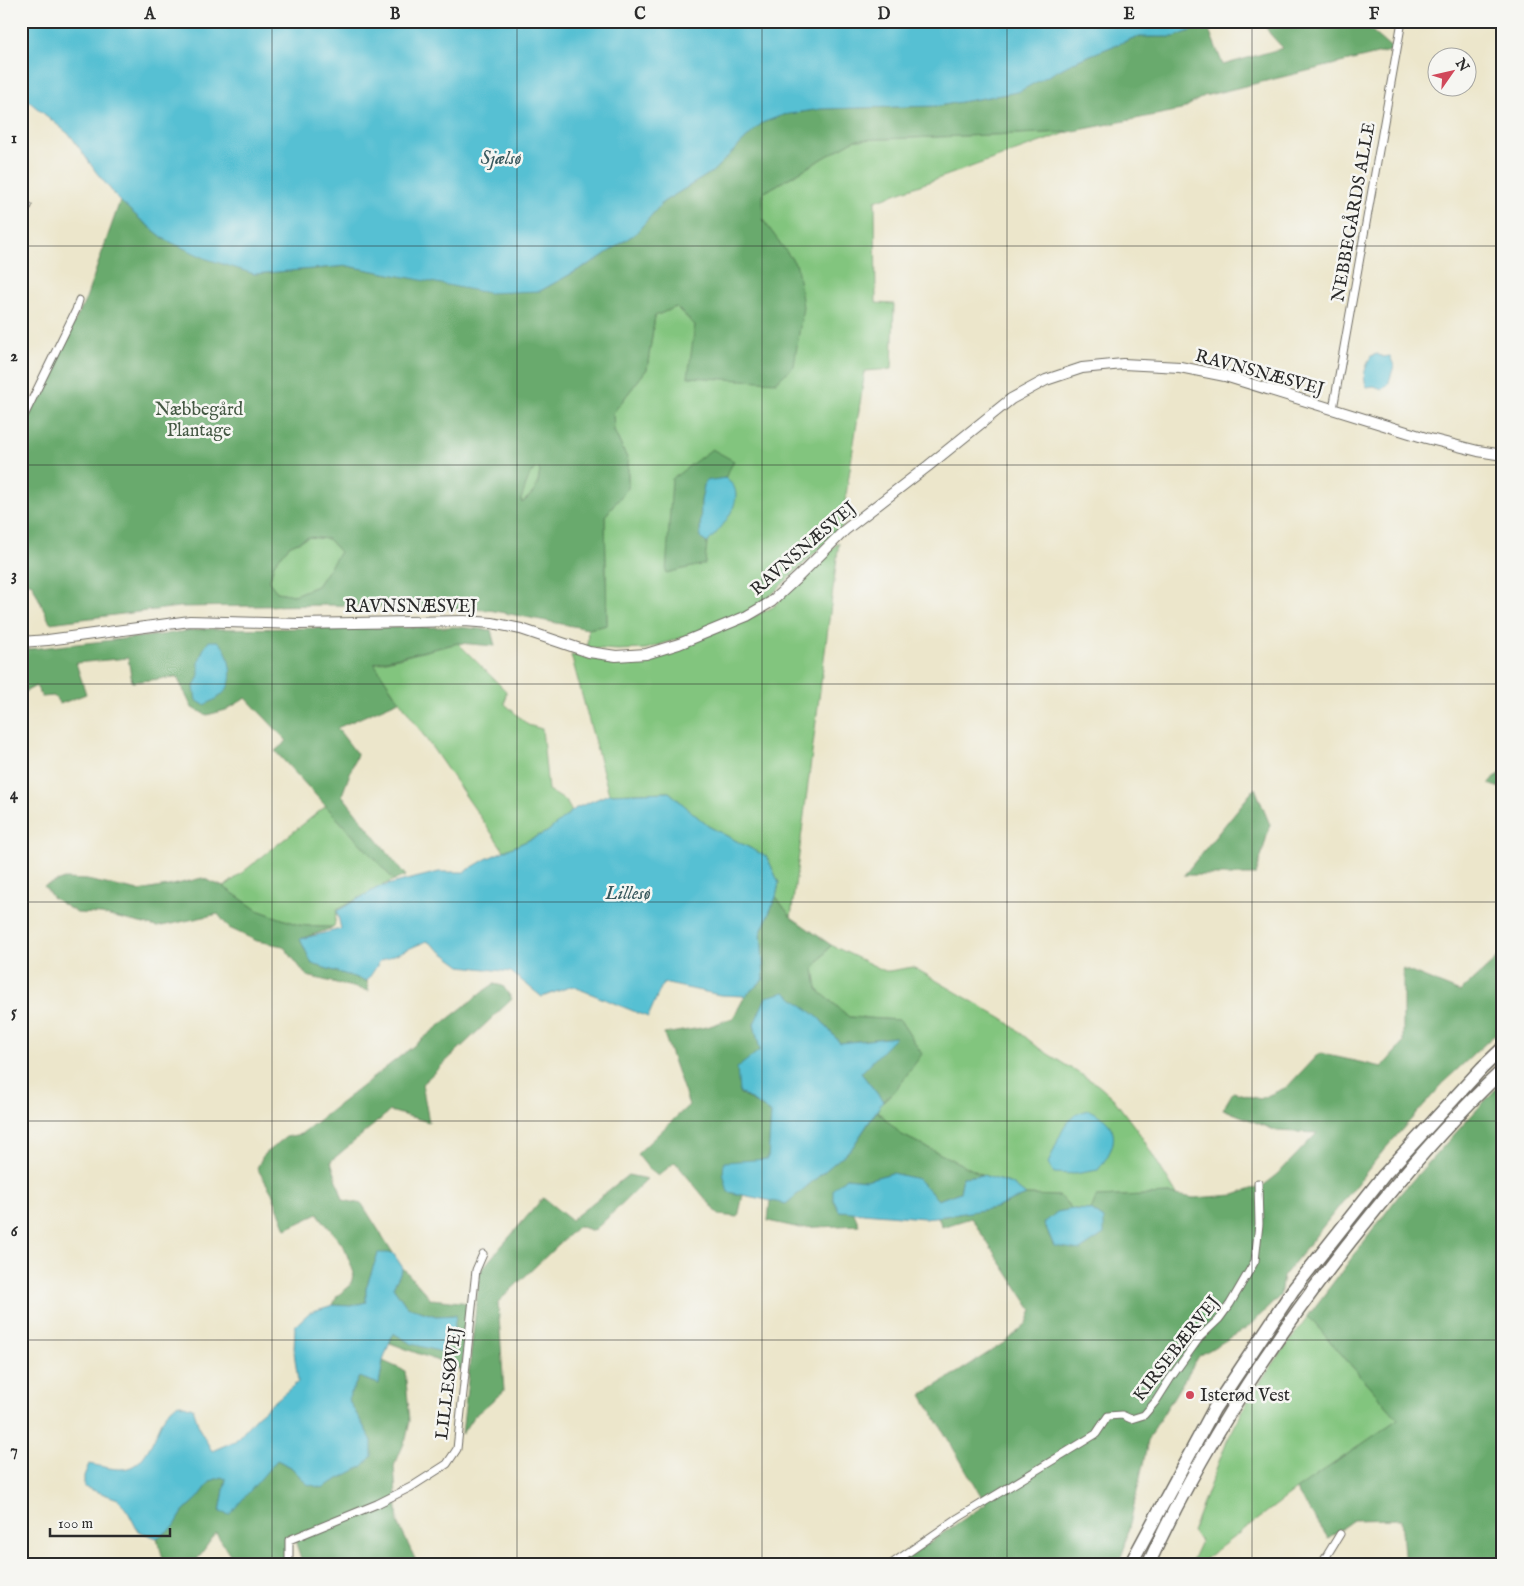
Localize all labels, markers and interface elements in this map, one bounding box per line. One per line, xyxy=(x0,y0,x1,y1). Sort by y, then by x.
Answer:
text: A xyxy=(144,5,157,25)
text: B xyxy=(390,5,401,25)
text: C xyxy=(634,5,646,25)
text: D xyxy=(878,5,891,25)
text: E xyxy=(1123,5,1135,25)
text: F xyxy=(1369,5,1380,25)
north arrow xyxy=(1426,48,1476,98)
text: N xyxy=(1451,54,1473,75)
street label: NEBBEGÅRDS ALLE xyxy=(1325,120,1382,304)
text: 1 xyxy=(11,129,17,149)
water label: Sjælsø xyxy=(480,147,522,171)
street label: RAVNSNÆSVEJ xyxy=(1192,345,1327,402)
text: 2 xyxy=(10,347,18,367)
park label: Næbbegård Plantage xyxy=(155,399,243,443)
street label: RAVNSNÆSVEJ xyxy=(746,496,862,601)
text: 3 xyxy=(11,566,17,586)
street label: RAVNSNÆSVEJ xyxy=(345,596,478,619)
text: 4 xyxy=(10,785,19,805)
water label: Lillesø xyxy=(604,882,651,906)
text: 5 xyxy=(11,1003,17,1023)
text: 6 xyxy=(11,1222,19,1242)
street label: KIRSEBÆRVEJ xyxy=(1129,1291,1226,1406)
street label: LILLESØVEJ xyxy=(431,1325,468,1441)
place label: Isterød Vest xyxy=(1200,1385,1290,1408)
marker: Isterød Vest xyxy=(1184,1389,1196,1401)
text: 7 xyxy=(10,1441,18,1461)
scale bar xyxy=(50,1506,170,1538)
text: 100 m xyxy=(58,1514,94,1533)

